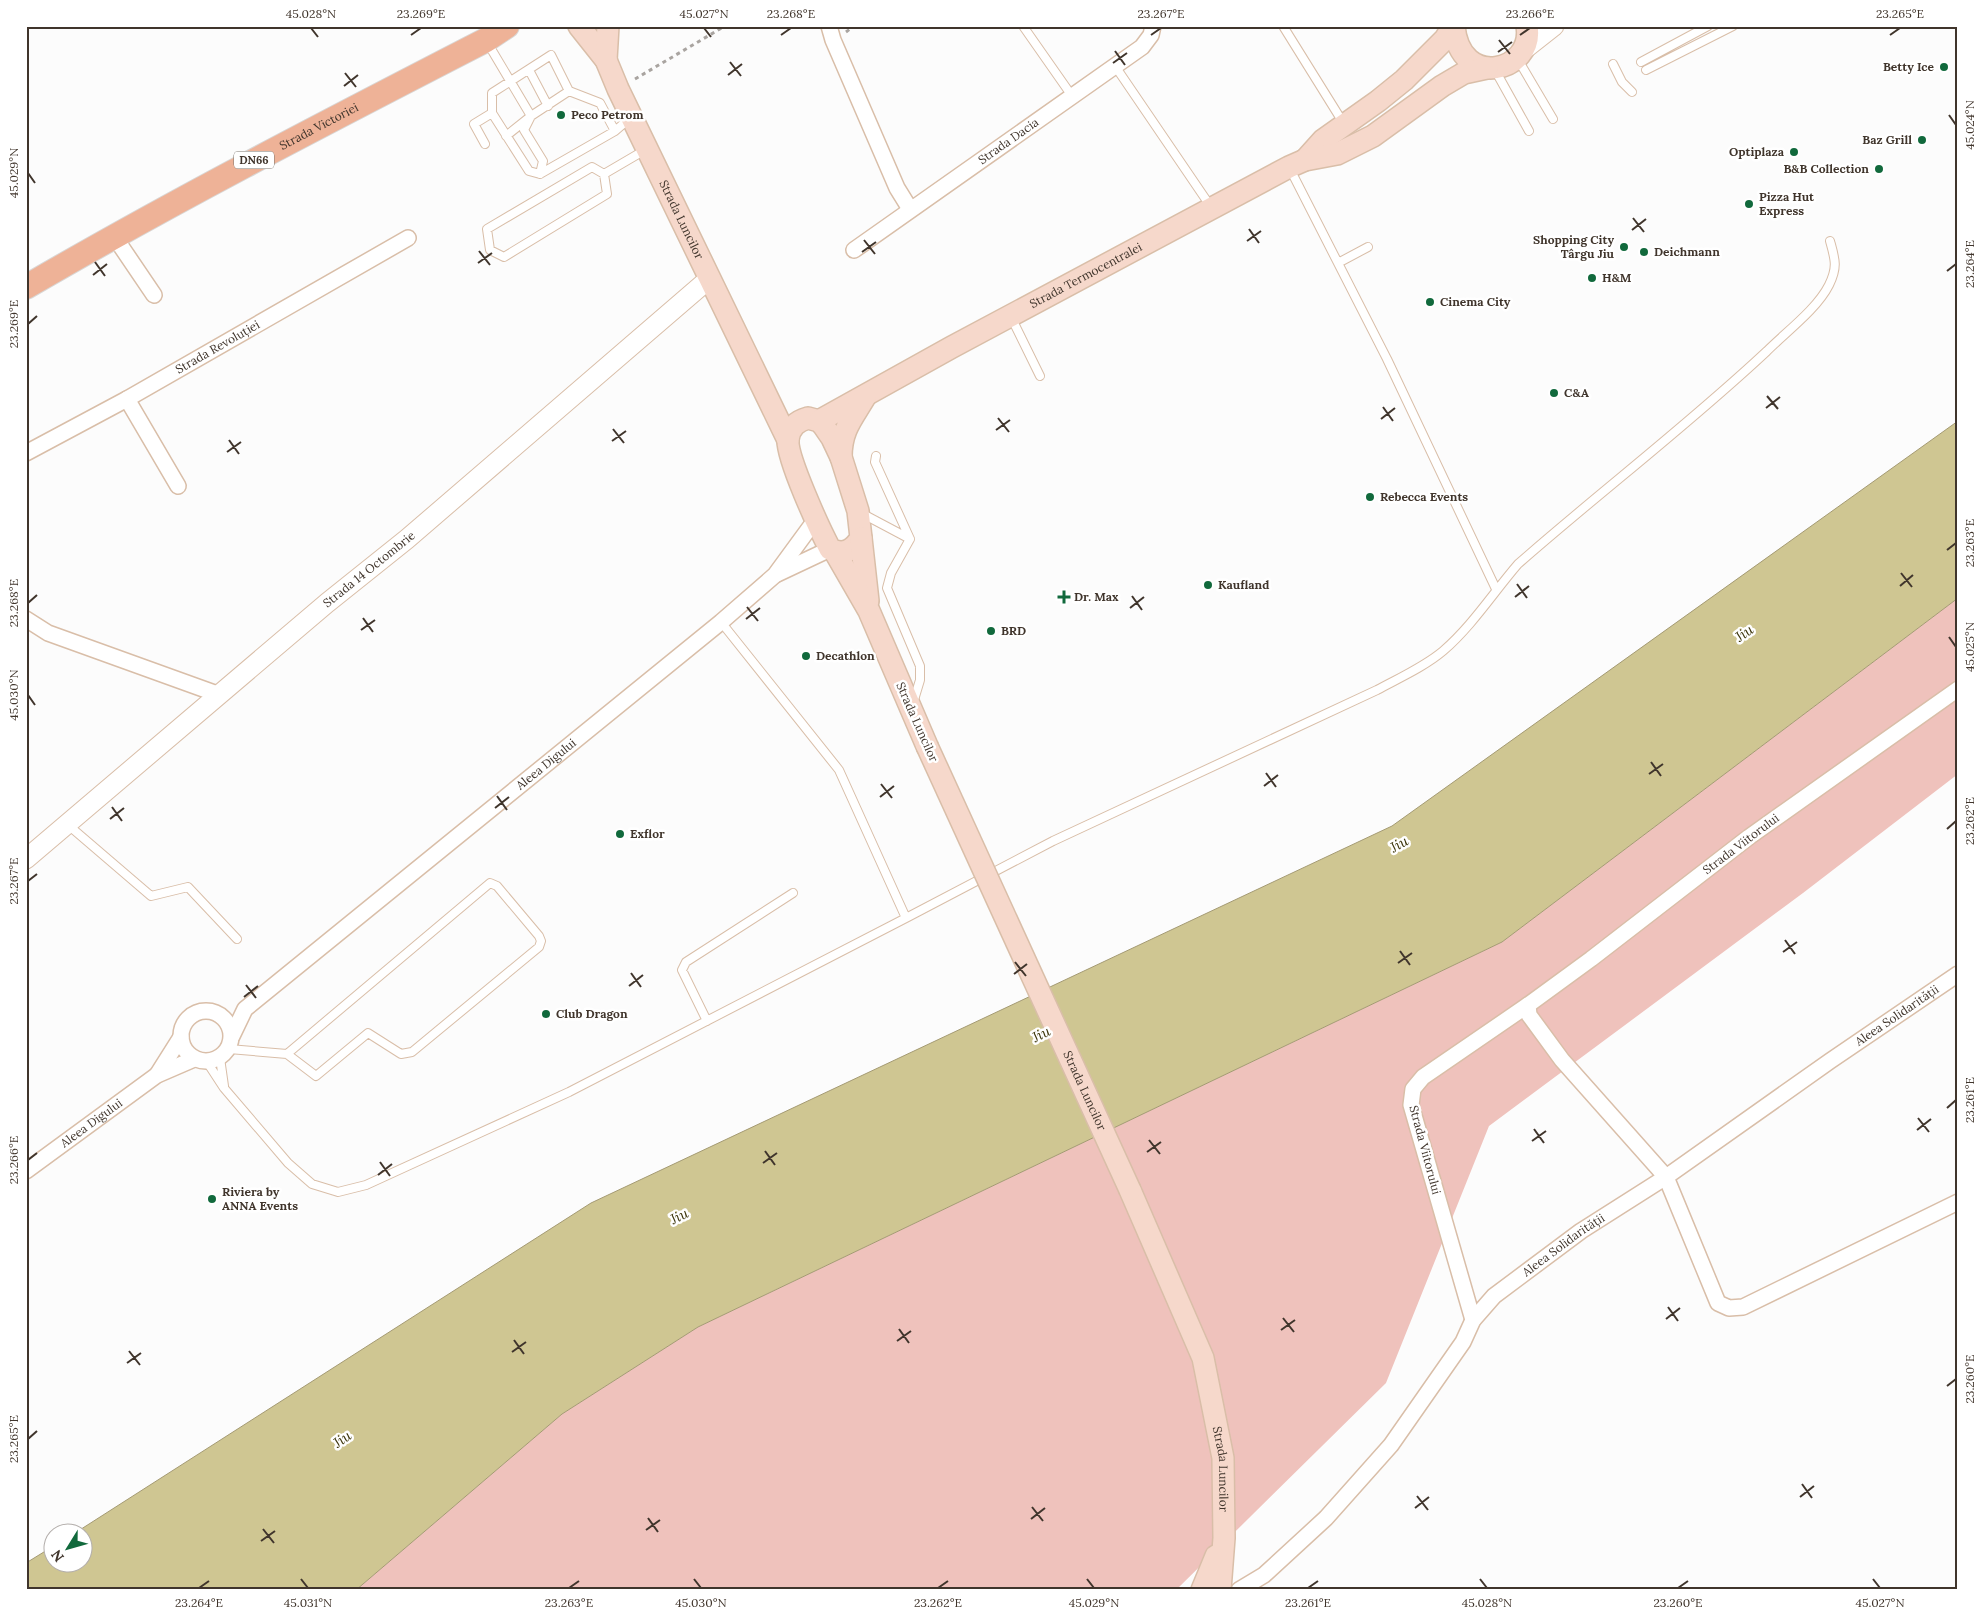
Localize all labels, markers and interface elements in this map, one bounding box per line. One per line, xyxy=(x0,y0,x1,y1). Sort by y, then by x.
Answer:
text: 45.028°N xyxy=(286,6,336,21)
text: 23.269°E xyxy=(397,6,445,21)
text: 45.027°N xyxy=(679,6,729,21)
text: 23.268°E xyxy=(767,6,815,21)
text: 23.267°E xyxy=(1137,6,1185,21)
text: 23.266°E xyxy=(1506,6,1554,21)
text: 23.265°E xyxy=(1876,6,1924,21)
place label: Betty Ice xyxy=(1883,59,1935,74)
marker: Betty Ice xyxy=(1938,61,1950,73)
street label: Strada Victoriei xyxy=(277,99,361,153)
text: 45.024°N xyxy=(1962,100,1977,150)
place label: Peco Petrom xyxy=(571,107,643,122)
marker: Peco Petrom xyxy=(555,109,567,121)
street label: Strada Dacia xyxy=(975,114,1041,167)
place label: Baz Grill xyxy=(1862,132,1912,147)
marker: Baz Grill xyxy=(1916,134,1928,146)
place label: Optiplaza xyxy=(1729,144,1785,159)
marker: Optiplaza xyxy=(1788,146,1800,158)
text: 45.029°N xyxy=(6,148,21,198)
road number: DN66 xyxy=(234,152,274,168)
place label: B&B Collection xyxy=(1783,161,1869,176)
marker: B&B Collection xyxy=(1873,163,1885,175)
street label: Strada Luncilor xyxy=(656,178,708,262)
place label: Pizza Hut Express xyxy=(1759,189,1815,218)
marker: Pizza Hut Express xyxy=(1743,198,1755,210)
place label: Shopping City Târgu Jiu xyxy=(1533,232,1615,261)
street label: Strada Termocentralei xyxy=(1027,239,1144,311)
text: 23.264°E xyxy=(1962,240,1977,288)
marker: Shopping City Târgu Jiu xyxy=(1618,241,1630,253)
place label: Deichmann xyxy=(1654,244,1720,259)
marker: Deichmann xyxy=(1638,246,1650,258)
place label: H&M xyxy=(1602,270,1632,285)
marker: H&M xyxy=(1586,272,1598,284)
place label: Cinema City xyxy=(1440,294,1511,309)
marker: Cinema City xyxy=(1424,296,1436,308)
text: 23.269°E xyxy=(6,300,21,348)
street label: Strada Revoluției xyxy=(173,317,262,377)
place label: C&A xyxy=(1564,385,1589,400)
marker: C&A xyxy=(1548,387,1560,399)
place label: Rebecca Events xyxy=(1380,489,1468,504)
marker: Rebecca Events xyxy=(1364,491,1376,503)
text: 23.263°E xyxy=(1962,519,1977,567)
street label: Strada 14 Octombrie xyxy=(320,527,418,610)
place label: Kaufland xyxy=(1218,577,1269,592)
text: 23.268°E xyxy=(6,579,21,627)
marker: Kaufland xyxy=(1202,579,1214,591)
place label: Dr. Max xyxy=(1074,589,1119,604)
marker: Dr. Max xyxy=(1058,591,1070,603)
water label: Jiu xyxy=(1731,620,1757,646)
text: 45.025°N xyxy=(1962,622,1977,672)
place label: BRD xyxy=(1001,623,1026,638)
marker: BRD xyxy=(985,625,997,637)
place label: Decathlon xyxy=(816,648,875,663)
marker: Decathlon xyxy=(800,650,812,662)
text: 45.030°N xyxy=(6,669,21,721)
street label: Strada Luncilor xyxy=(893,680,942,765)
street label: Aleea Digului xyxy=(512,735,579,793)
text: 23.262°E xyxy=(1962,797,1977,845)
street label: Strada Viitorului xyxy=(1700,810,1782,877)
place label: Exflor xyxy=(630,826,665,841)
marker: Exflor xyxy=(614,828,626,840)
water label: Jiu xyxy=(1386,831,1412,857)
text: 23.267°E xyxy=(6,857,21,905)
street label: Aleea Solidarității xyxy=(1851,981,1941,1049)
place label: Club Dragon xyxy=(556,1006,628,1021)
marker: Club Dragon xyxy=(540,1008,552,1020)
water label: Jiu xyxy=(1028,1022,1054,1047)
street label: Strada Luncilor xyxy=(1060,1048,1110,1133)
text: 23.261°E xyxy=(1962,1077,1977,1123)
street label: Aleea Digului xyxy=(56,1095,125,1151)
street label: Strada Viitorului xyxy=(1406,1104,1445,1196)
text: 23.266°E xyxy=(6,1136,21,1184)
place label: Riviera by ANNA Events xyxy=(222,1184,298,1213)
marker: Riviera by ANNA Events xyxy=(206,1193,218,1205)
water label: Jiu xyxy=(666,1204,692,1229)
street label: Aleea Solidarității xyxy=(1518,1210,1607,1280)
text: 23.260°E xyxy=(1962,1354,1977,1404)
text: 23.265°E xyxy=(6,1415,21,1463)
street label: Strada Luncilor xyxy=(1210,1425,1232,1513)
water label: Jiu xyxy=(329,1426,355,1452)
north arrow xyxy=(42,1524,92,1574)
text: N xyxy=(47,1546,68,1566)
text: 23.264°E xyxy=(175,1595,223,1610)
text: 45.031°N xyxy=(284,1595,332,1610)
text: 23.263°E xyxy=(545,1595,593,1610)
text: 45.030°N xyxy=(675,1595,727,1610)
text: 23.262°E xyxy=(914,1595,962,1610)
text: 45.029°N xyxy=(1069,1595,1119,1610)
text: 23.261°E xyxy=(1285,1595,1331,1610)
text: 45.028°N xyxy=(1462,1595,1512,1610)
text: 23.260°E xyxy=(1653,1595,1703,1610)
text: 45.027°N xyxy=(1855,1595,1905,1610)

